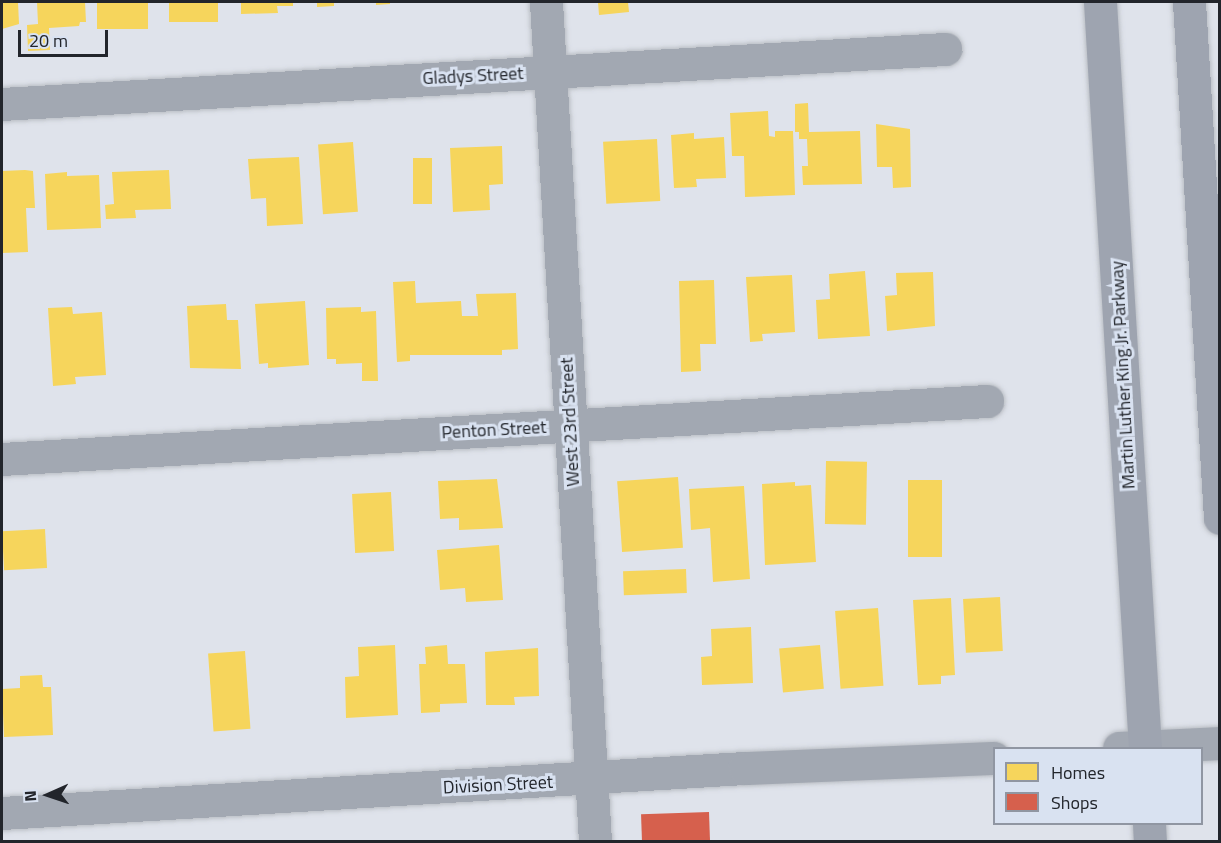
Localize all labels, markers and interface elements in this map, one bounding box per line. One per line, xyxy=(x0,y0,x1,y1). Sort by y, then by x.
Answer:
scale bar xyxy=(21,18,111,56)
text: 20 m xyxy=(29,27,68,54)
street label: Gladys Street xyxy=(422,63,524,89)
street label: Martin Luther King Jr. Parkway xyxy=(1106,260,1140,490)
street label: West 23rd Street xyxy=(556,357,584,487)
street label: Penton Street xyxy=(441,416,547,444)
legend xyxy=(993,747,1203,825)
text: Homes xyxy=(1051,759,1105,786)
north arrow xyxy=(18,765,78,825)
street label: Division Street xyxy=(443,771,553,799)
text: Shops xyxy=(1051,789,1098,816)
text: N xyxy=(18,790,42,802)

